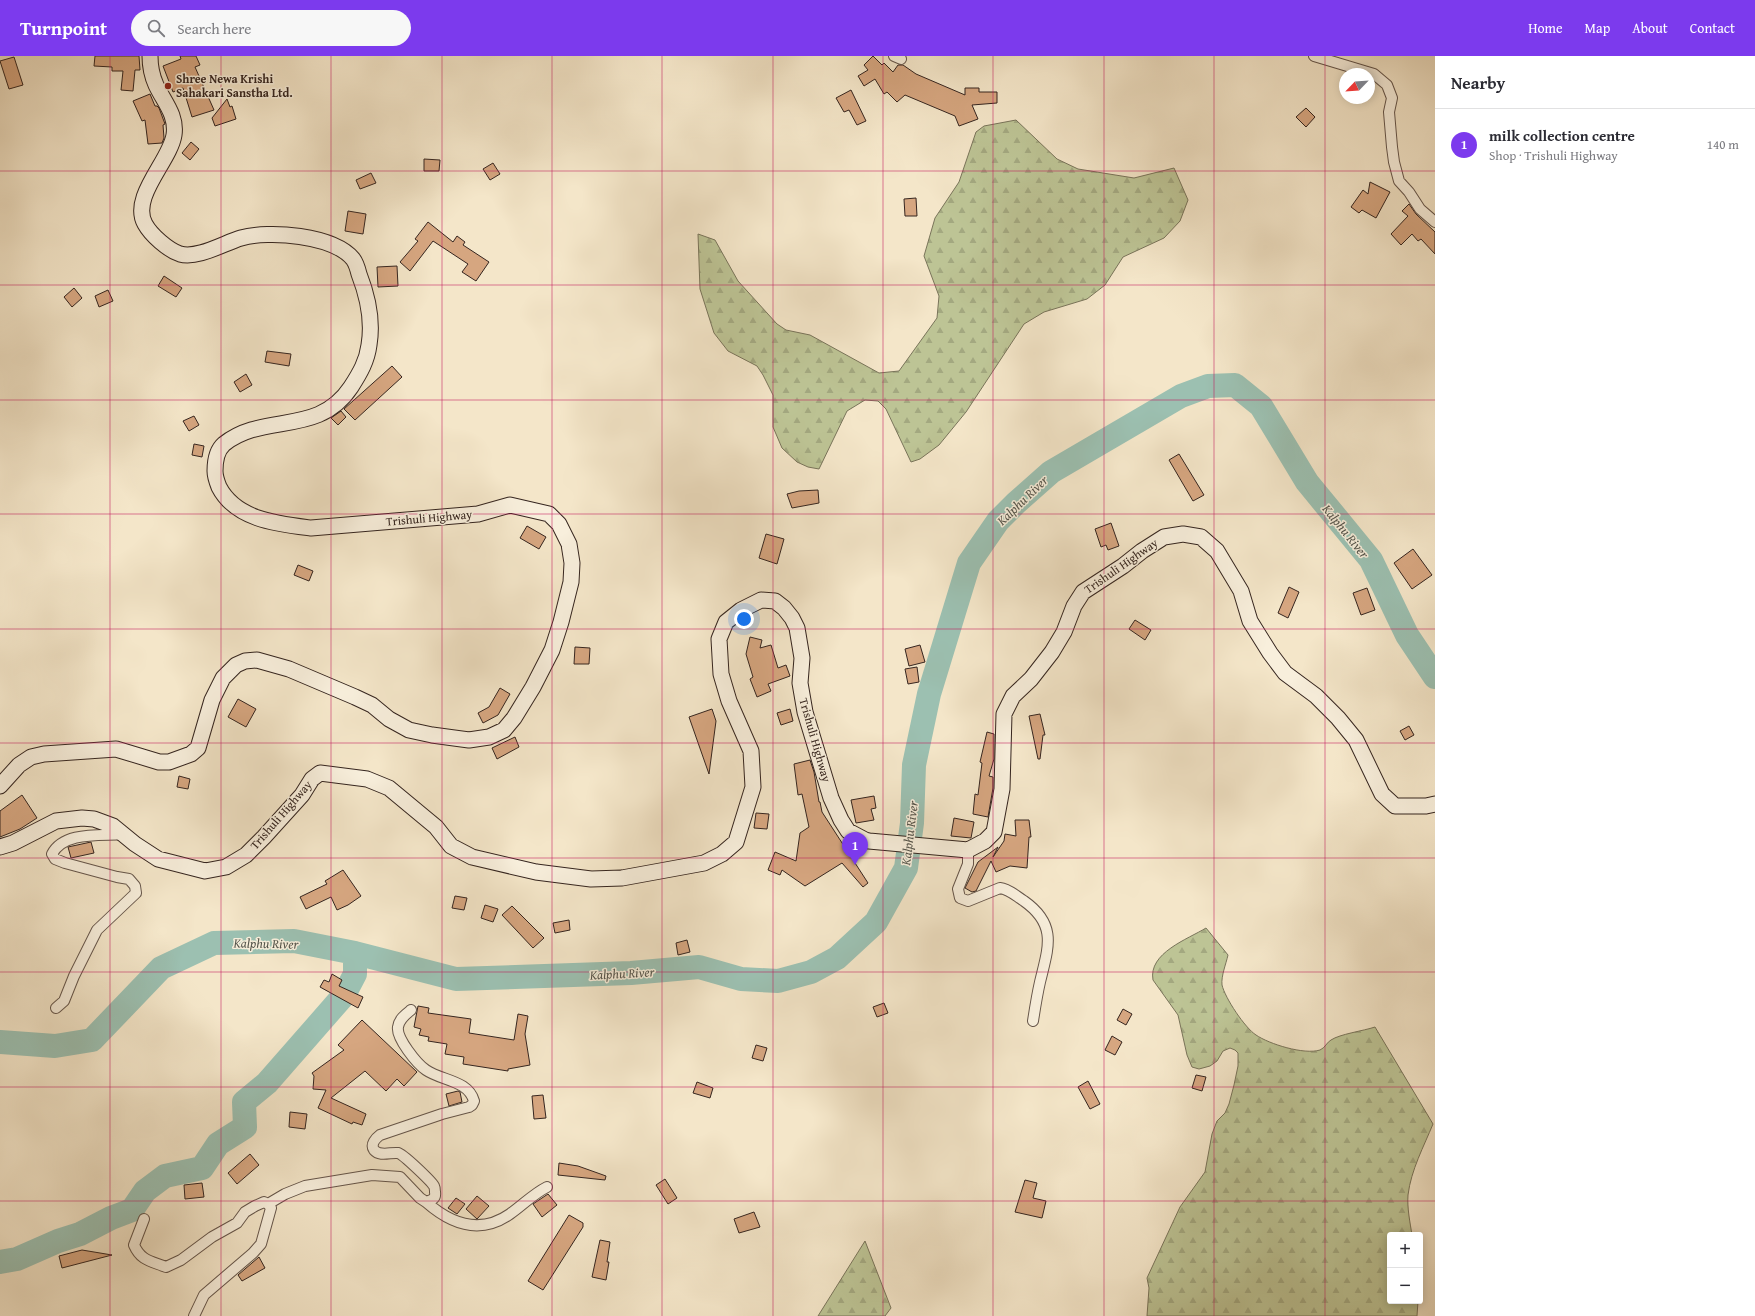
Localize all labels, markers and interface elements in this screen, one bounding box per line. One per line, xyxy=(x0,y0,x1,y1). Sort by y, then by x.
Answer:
search box xyxy=(131,10,411,46)
text: Turnpoint xyxy=(20,14,107,42)
icon: search xyxy=(145,17,167,39)
text: Search here xyxy=(177,18,251,39)
text: Home xyxy=(1528,18,1563,38)
text: Map xyxy=(1585,18,1610,38)
text: About xyxy=(1632,18,1668,38)
text: Contact xyxy=(1690,18,1735,38)
north arrow xyxy=(1339,68,1375,104)
place label: Shree Newa Krishi Sahakari Sanstha Ltd. xyxy=(176,70,293,101)
text: Nearby xyxy=(1451,70,1505,95)
marker: Shree Newa Krishi Sahakari Sanstha Ltd. xyxy=(163,81,173,91)
text: milk collection centre xyxy=(1489,125,1635,146)
text: 1 xyxy=(1461,135,1467,154)
text: 140 m xyxy=(1707,135,1739,154)
text: Shop · Trishuli Highway xyxy=(1489,146,1618,165)
water label: Kalphu River xyxy=(992,470,1053,530)
water label: Kalphu River xyxy=(1317,499,1374,563)
street label: Trishuli Highway xyxy=(385,505,473,530)
street label: Trishuli Highway xyxy=(1080,534,1161,597)
your location xyxy=(734,609,754,629)
street label: Trishuli Highway xyxy=(795,696,836,784)
street label: Trishuli Highway xyxy=(246,776,315,853)
water label: Kalphu River xyxy=(896,799,923,867)
pin: 1 xyxy=(842,832,868,865)
water label: Kalphu River xyxy=(233,933,300,954)
water label: Kalphu River xyxy=(588,962,656,985)
map controls xyxy=(1387,1232,1423,1304)
button: + xyxy=(1387,1232,1423,1268)
button: − xyxy=(1387,1268,1423,1304)

